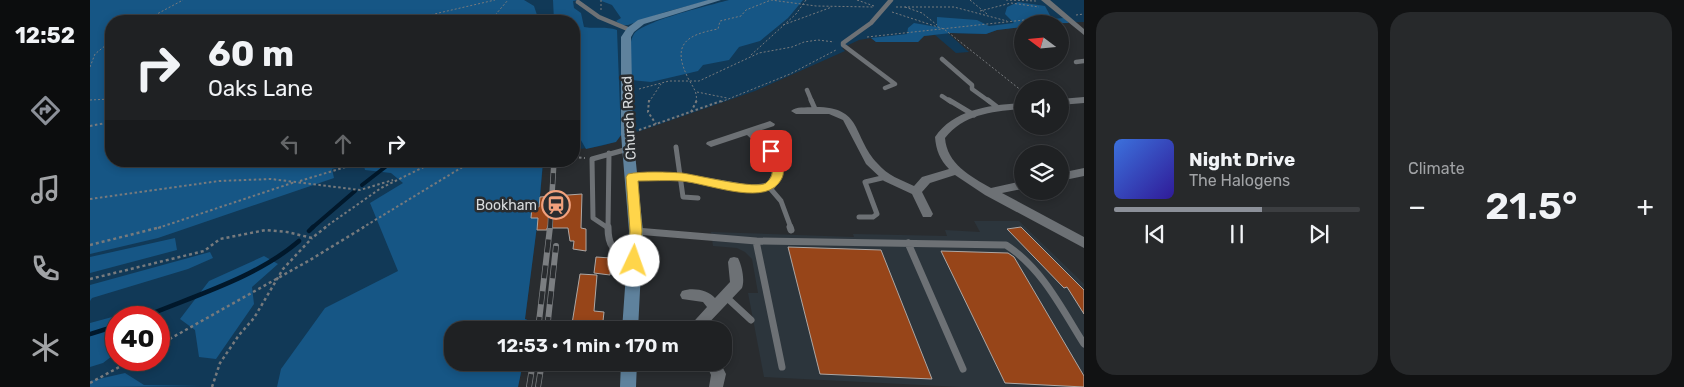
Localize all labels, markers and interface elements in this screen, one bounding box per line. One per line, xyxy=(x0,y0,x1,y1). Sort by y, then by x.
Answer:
north arrow xyxy=(1014,15,1069,70)
map controls xyxy=(1014,15,1069,200)
text: 12:52 xyxy=(15,22,75,49)
text: 60 m xyxy=(208,33,294,75)
icon: right xyxy=(125,35,190,100)
text: Oaks Lane xyxy=(208,75,313,102)
street label: Church Road xyxy=(618,75,640,161)
button: sound xyxy=(1014,80,1069,135)
icon: directions xyxy=(28,93,63,128)
icon: left xyxy=(276,130,304,158)
icon: ahead xyxy=(329,130,357,158)
icon: right xyxy=(382,130,410,158)
pin xyxy=(750,130,792,172)
icon: arrive xyxy=(757,137,785,165)
button: layers xyxy=(1014,145,1069,200)
text: Night Drive xyxy=(1189,148,1295,171)
text: Climate xyxy=(1408,159,1465,178)
text: The Halogens xyxy=(1189,171,1290,190)
icon: music xyxy=(28,172,63,207)
text: 21.5° xyxy=(1485,183,1577,229)
station icon: Bookham xyxy=(541,190,571,220)
text: − xyxy=(1408,190,1426,223)
text: + xyxy=(1637,190,1654,223)
place label: Bookham xyxy=(476,197,537,214)
icon: previous xyxy=(1141,220,1169,248)
icon: pause xyxy=(1223,220,1251,248)
icon: next xyxy=(1305,220,1333,248)
position arrow xyxy=(607,234,659,286)
icon: phone xyxy=(28,251,63,286)
speed limit sign: 40 xyxy=(105,306,170,371)
icon: climate xyxy=(28,330,63,365)
text: 12:53 · 1 min · 170 m xyxy=(497,334,679,357)

